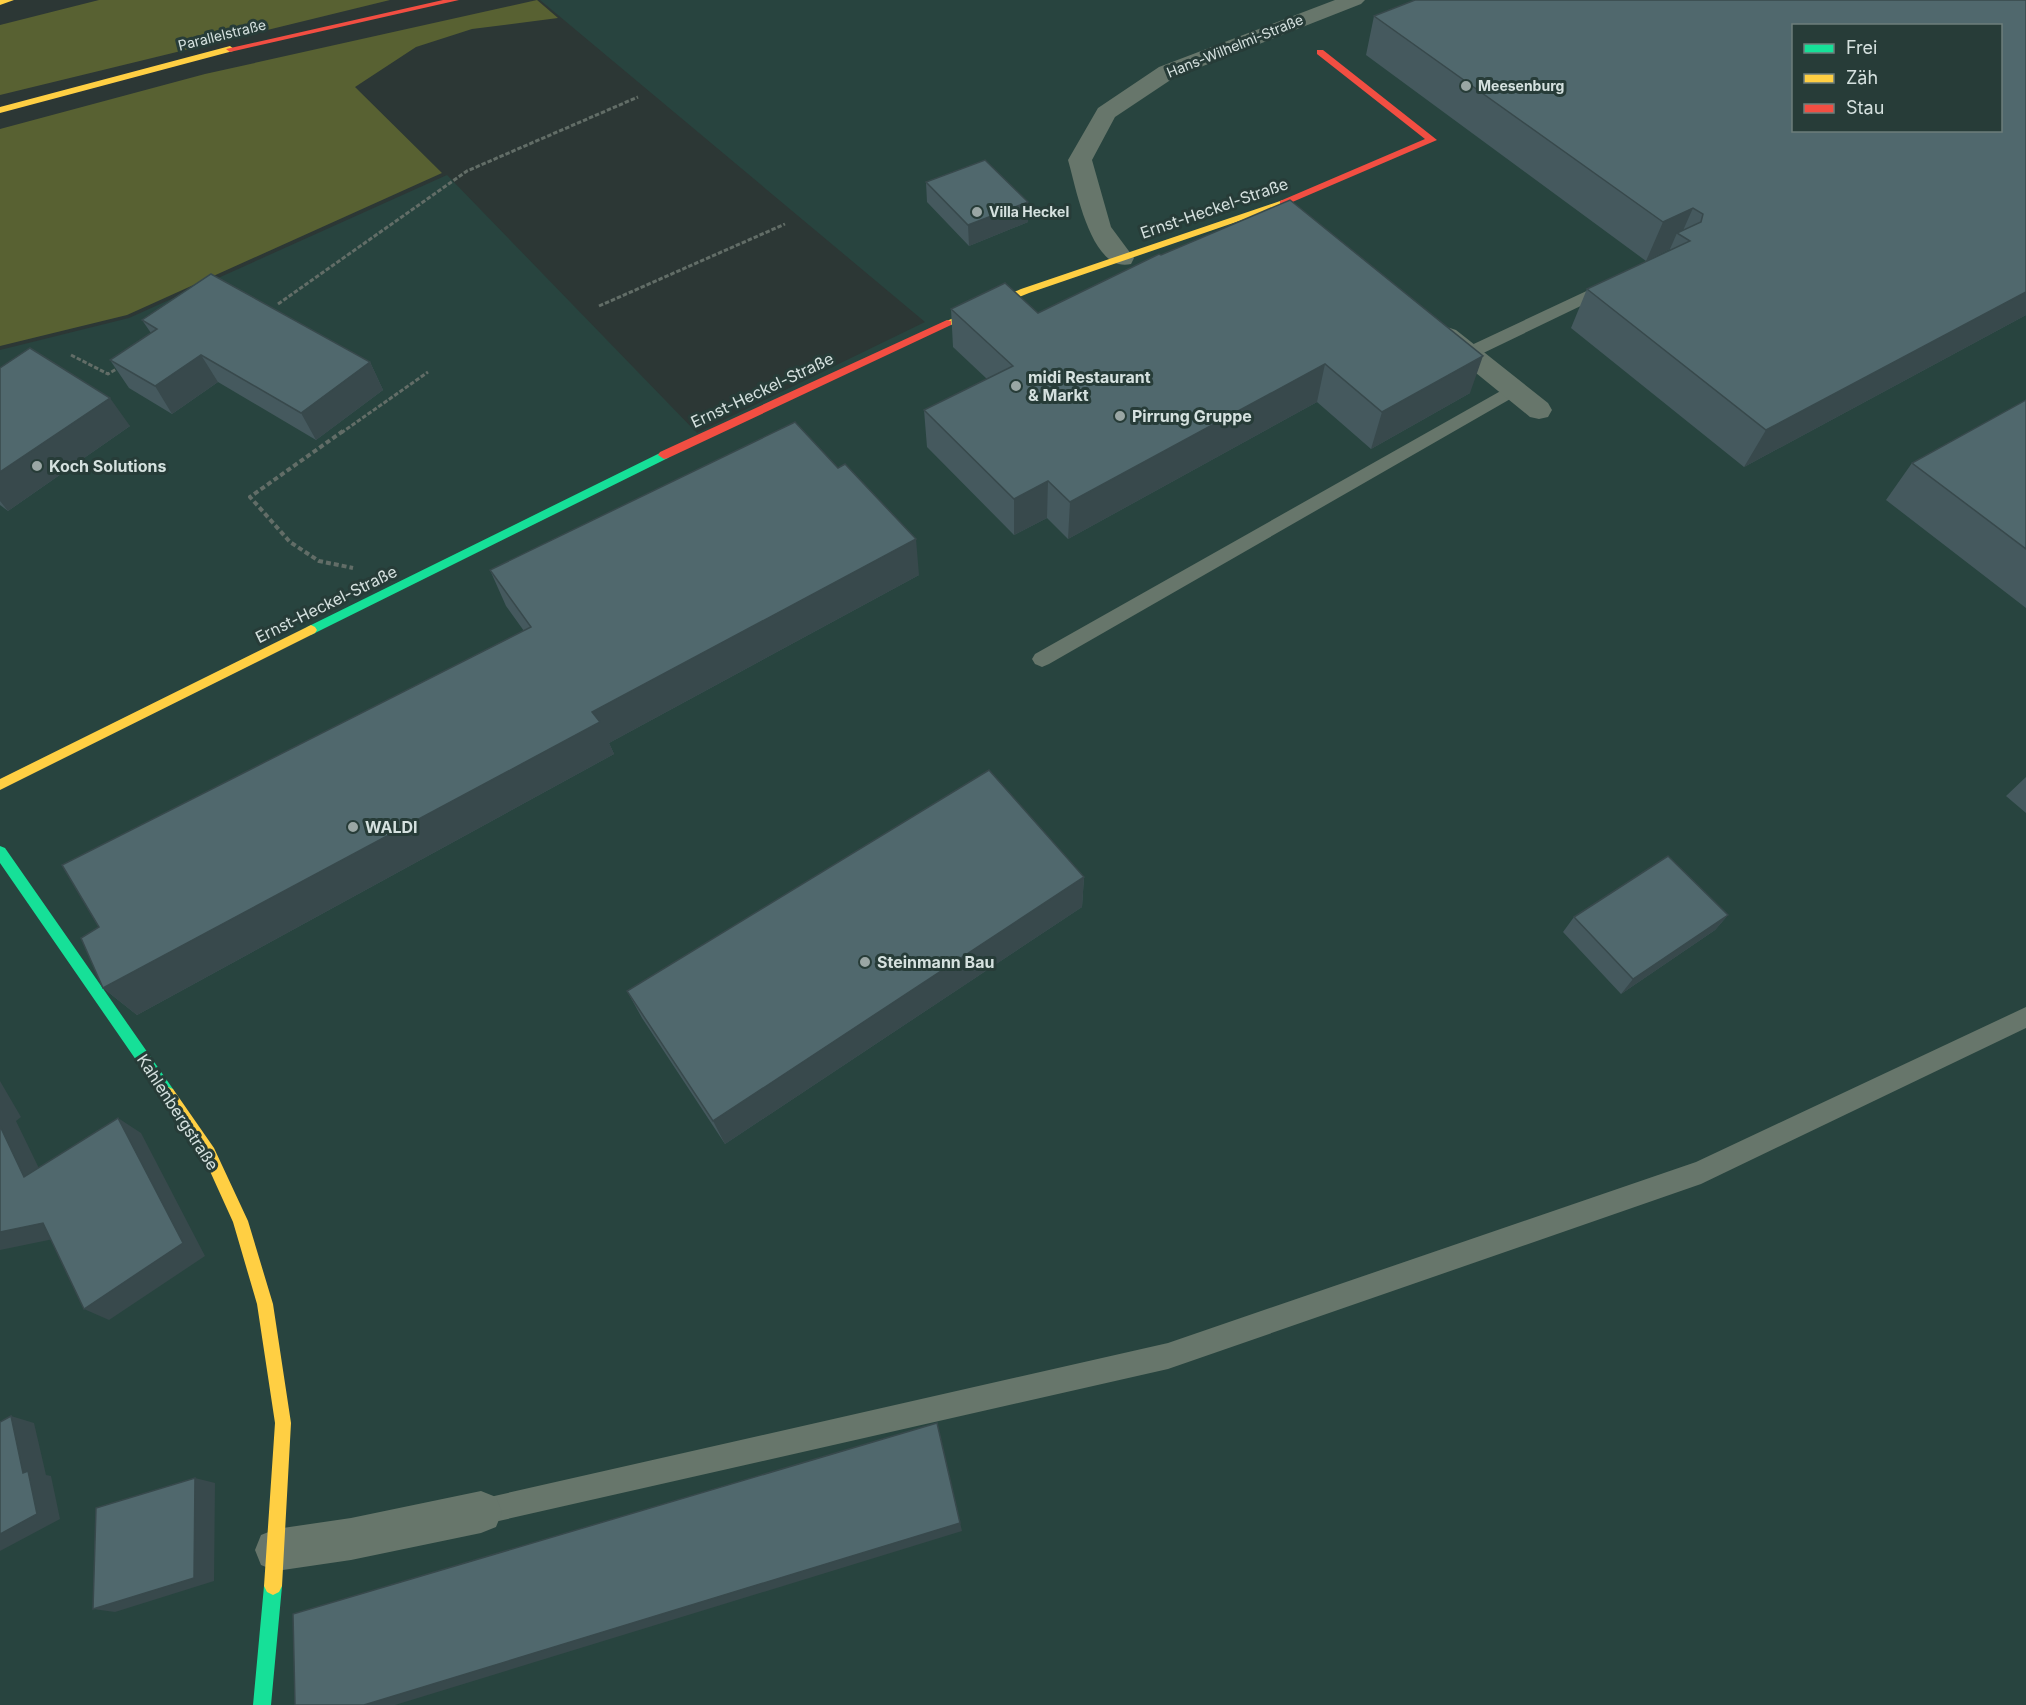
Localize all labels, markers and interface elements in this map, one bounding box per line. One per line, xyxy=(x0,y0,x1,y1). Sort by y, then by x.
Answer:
street label: Hans-Wilhelmi-Straße xyxy=(1164,10,1306,81)
street label: Parallelstraße xyxy=(176,15,268,54)
legend xyxy=(1792,24,2002,132)
text: Frei xyxy=(1846,37,1877,58)
text: Zäh xyxy=(1846,67,1878,88)
place label: Meesenburg xyxy=(1478,77,1564,94)
marker: Meesenburg xyxy=(1459,79,1473,93)
text: Stau xyxy=(1846,97,1884,118)
street label: Ernst-Heckel-Straße xyxy=(1137,173,1291,243)
place label: Villa Heckel xyxy=(989,203,1069,220)
marker: Villa Heckel xyxy=(970,205,984,219)
street label: Ernst-Heckel-Straße xyxy=(687,348,837,432)
place label: midi Restaurant & Markt xyxy=(1028,367,1151,405)
marker: midi Restaurant & Markt xyxy=(1009,379,1023,393)
place label: Pirrung Gruppe xyxy=(1132,406,1252,426)
marker: Pirrung Gruppe xyxy=(1113,409,1127,423)
place label: Koch Solutions xyxy=(49,456,166,476)
marker: Koch Solutions xyxy=(30,459,44,473)
street label: Ernst-Heckel-Straße xyxy=(252,561,400,647)
place label: WALDI xyxy=(365,817,418,837)
marker: WALDI xyxy=(346,820,360,834)
place label: Steinmann Bau xyxy=(877,952,994,972)
marker: Steinmann Bau xyxy=(858,955,872,969)
street label: Kahlenbergstraße xyxy=(133,1050,223,1174)

